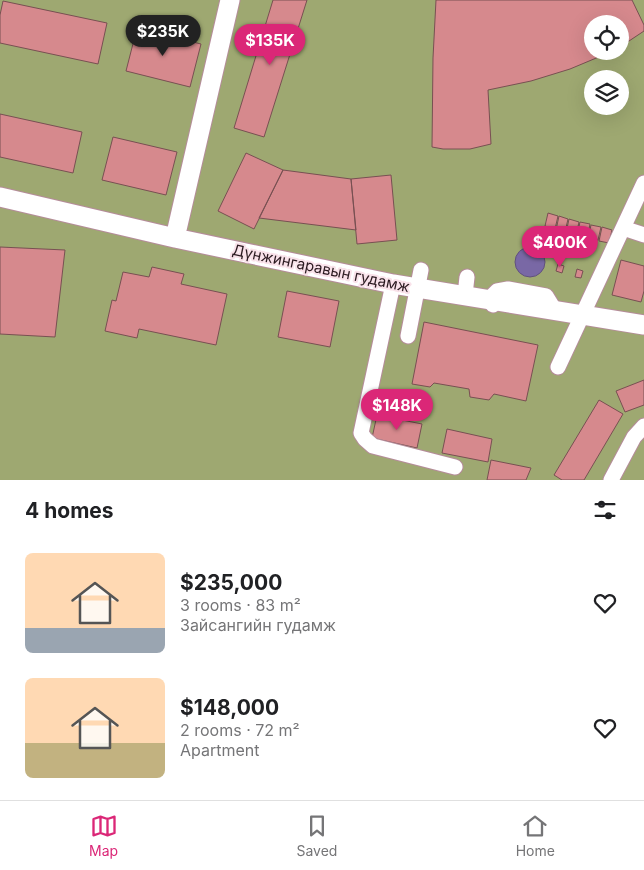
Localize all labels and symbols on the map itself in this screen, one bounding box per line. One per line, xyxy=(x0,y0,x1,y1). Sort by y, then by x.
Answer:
pin: $235K xyxy=(128,15,198,57)
pin: $135K xyxy=(235,23,305,66)
pin: $400K xyxy=(525,226,595,268)
street label: Дүнжингаравын гудамж xyxy=(231,240,411,296)
pin: $148K xyxy=(362,388,432,431)

